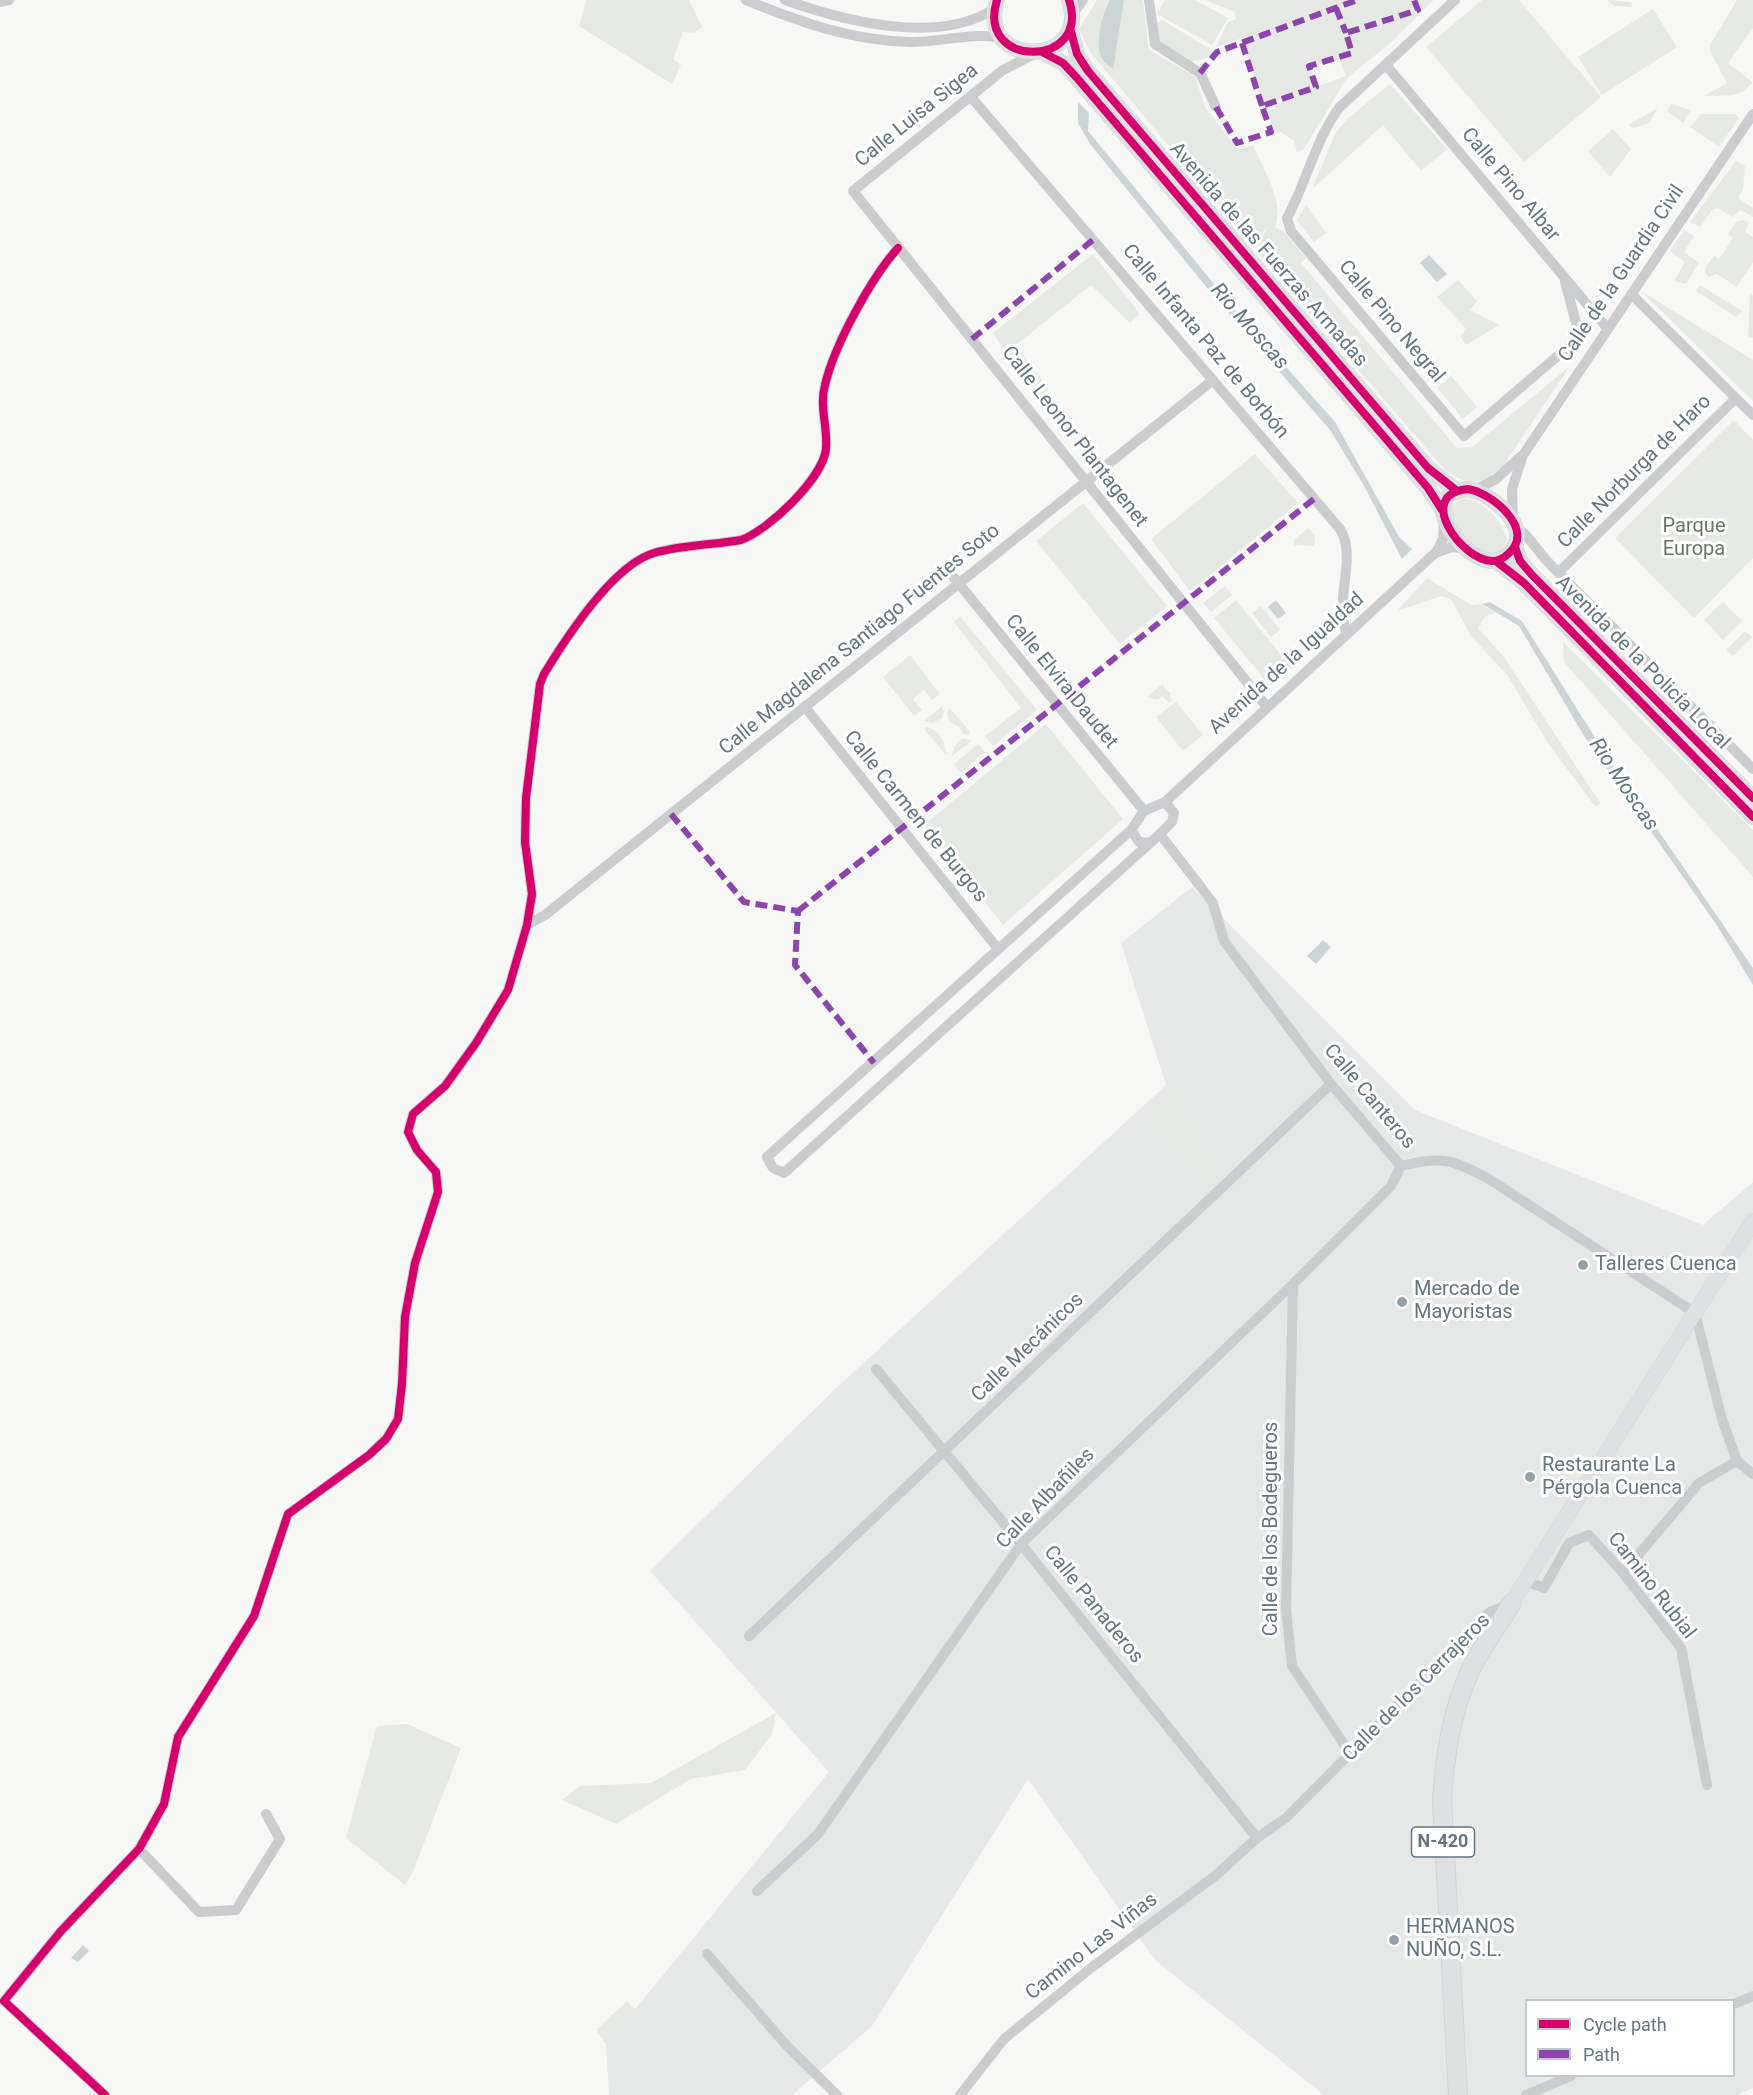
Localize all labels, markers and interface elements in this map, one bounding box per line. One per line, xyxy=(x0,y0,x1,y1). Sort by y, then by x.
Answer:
street label: Calle Luisa Sigea xyxy=(851,59,983,173)
street label: Calle Pino Albar xyxy=(1456,123,1564,247)
street label: Avenida de las Fuerzas Armadas xyxy=(1164,138,1372,372)
street label: Calle de la Guardia Civil xyxy=(1554,181,1690,367)
street label: Calle Infanta Paz de Borbón xyxy=(1117,240,1293,444)
street label: Calle Pino Negral xyxy=(1333,256,1449,388)
water label: Rio Moscas xyxy=(1205,279,1293,375)
street label: Calle Leonor Plantagenet xyxy=(996,342,1152,532)
street label: Calle Norburga de Haro xyxy=(1553,390,1717,554)
park label: Parque Europa xyxy=(1663,515,1725,562)
street label: Calle Magdalena Santiago Fuentes Soto xyxy=(715,519,1005,761)
street label: Avenida de la Policía Local xyxy=(1550,571,1734,755)
street label: Avenida de la Igualdad xyxy=(1205,588,1369,740)
street label: Calle Elvira Daudet xyxy=(1000,610,1122,754)
street label: Calle Carmen de Burgos xyxy=(838,726,992,908)
water label: Rio Moscas xyxy=(1583,734,1663,836)
street label: Calle Canteros xyxy=(1318,1040,1420,1154)
place label: Talleres Cuenca xyxy=(1595,1253,1737,1277)
marker: Talleres Cuenca xyxy=(1576,1258,1590,1272)
place label: Mercado de Mayoristas xyxy=(1414,1278,1520,1325)
street label: Calle Mecánicos xyxy=(967,1288,1089,1408)
marker: Mercado de Mayoristas xyxy=(1395,1295,1409,1309)
street label: Calle de los Bodegueros xyxy=(1260,1422,1284,1636)
street label: Calle Albañiles xyxy=(992,1444,1100,1554)
place label: Restaurante La Pérgola Cuenca xyxy=(1542,1454,1682,1501)
marker: Restaurante La Pérgola Cuenca xyxy=(1523,1470,1537,1484)
street label: Camino Rubial xyxy=(1602,1528,1700,1644)
street label: Calle Panaderos xyxy=(1038,1541,1148,1669)
street label: Calle de los Cerrajeros xyxy=(1338,1609,1496,1767)
road number: N-420 xyxy=(1412,1827,1474,1857)
street label: Camino Las Viñas xyxy=(1021,1888,1163,2006)
place label: HERMANOS NUÑO, S.L. xyxy=(1406,1916,1515,1963)
marker: HERMANOS NUÑO, S.L. xyxy=(1387,1933,1401,1947)
legend xyxy=(1525,1999,1735,2077)
text: Cycle path xyxy=(1583,2014,1667,2035)
text: Path xyxy=(1583,2044,1620,2065)

